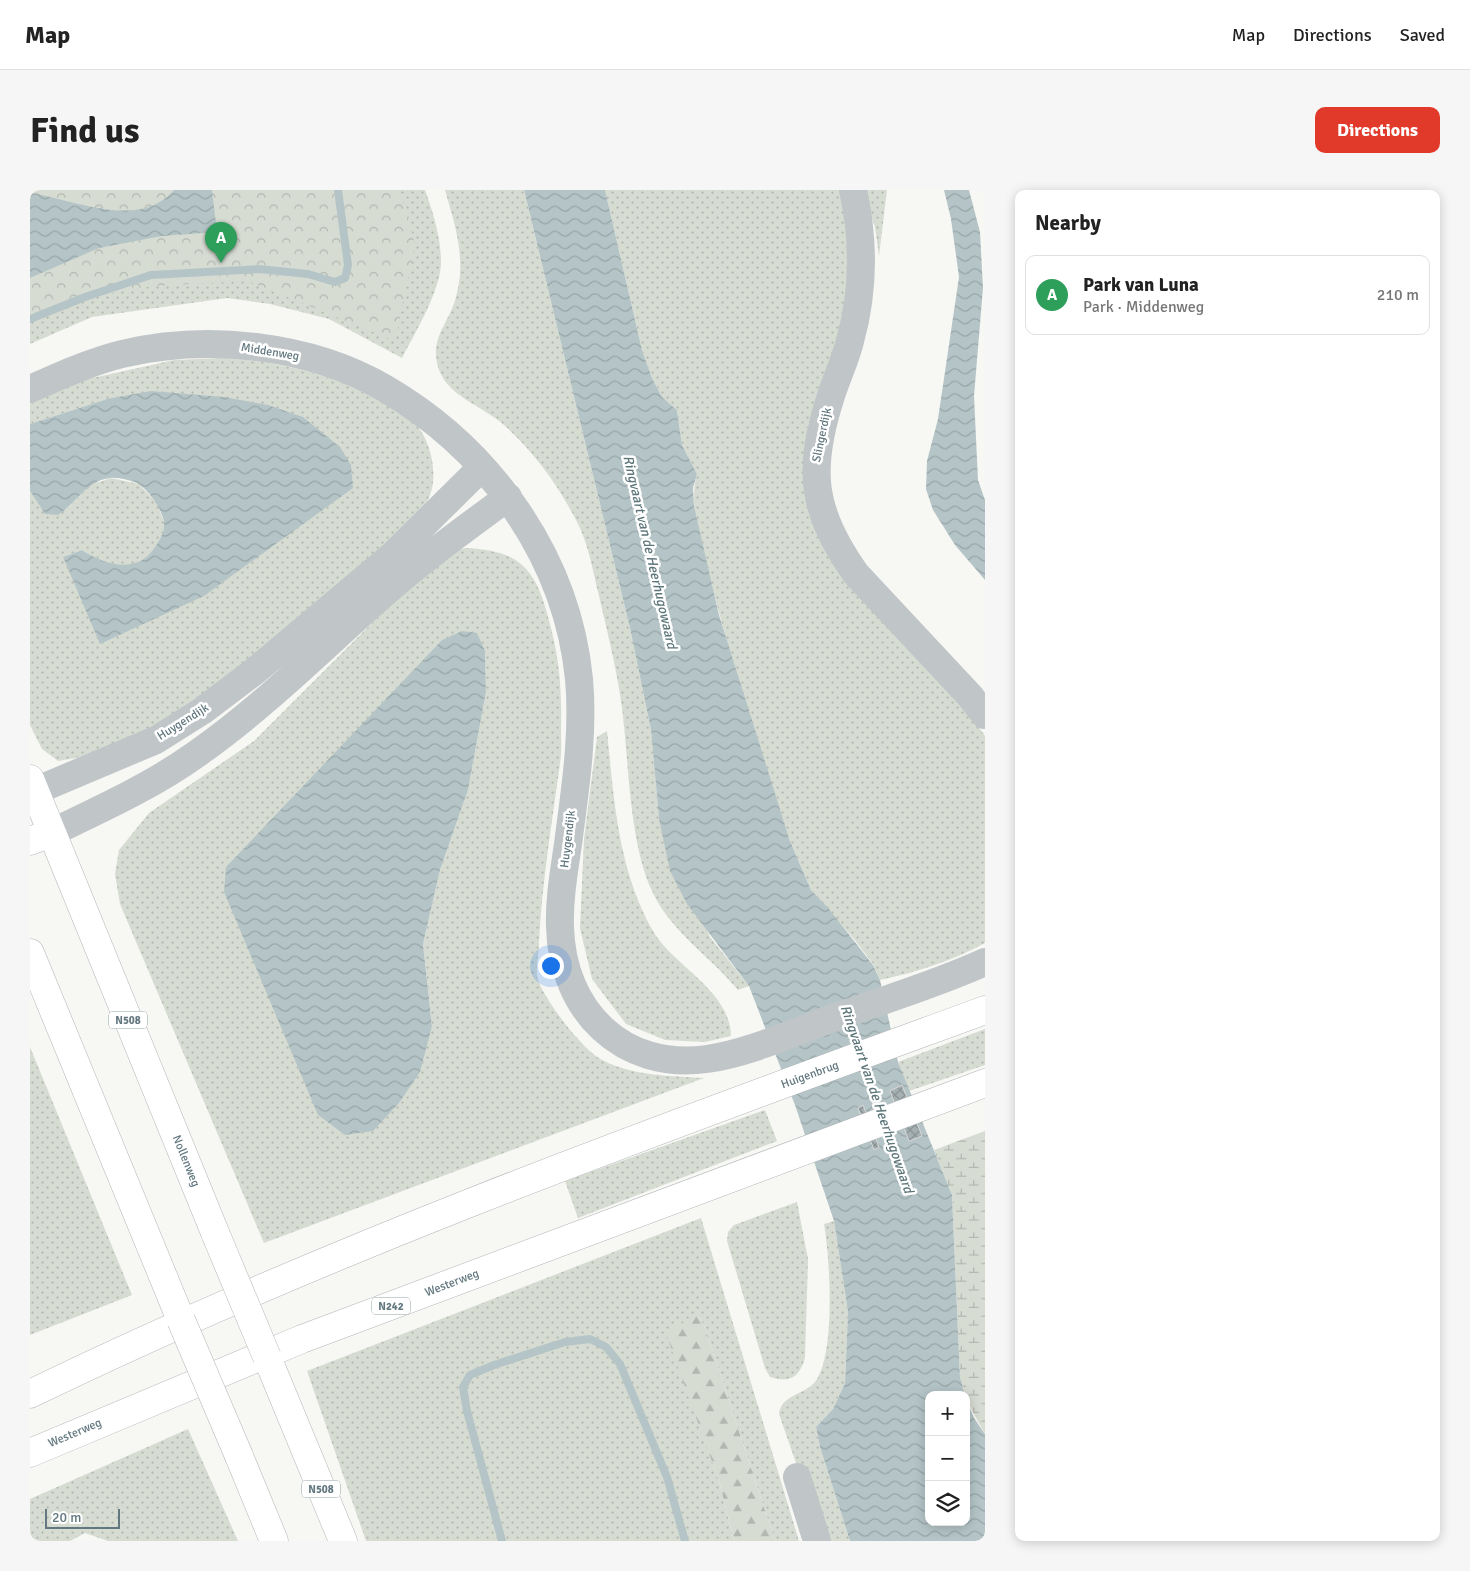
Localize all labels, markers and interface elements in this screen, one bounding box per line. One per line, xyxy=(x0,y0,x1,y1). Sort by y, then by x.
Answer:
text: Map xyxy=(25,20,70,50)
text: Map xyxy=(1232,24,1265,46)
text: Directions xyxy=(1293,24,1372,46)
text: Saved xyxy=(1400,24,1445,46)
button: Directions xyxy=(1315,107,1440,153)
text: Find us xyxy=(30,109,140,152)
text: Nearby xyxy=(1035,210,1101,236)
pin: A xyxy=(205,222,237,263)
text: Park van Luna xyxy=(1083,273,1199,297)
text: A xyxy=(1047,285,1057,305)
text: 210 m xyxy=(1377,285,1419,305)
text: Park · Middenweg xyxy=(1083,297,1204,317)
street label: Middenweg xyxy=(240,340,300,364)
street label: Slingerdijk xyxy=(809,406,835,464)
water label: Ringvaart van de Heerhugowaard xyxy=(619,454,681,652)
street label: Huygendijk xyxy=(154,700,212,744)
street label: Huygendijk xyxy=(557,809,579,869)
your location xyxy=(538,953,564,979)
water label: Ringvaart van de Heerhugowaard xyxy=(837,1003,918,1197)
road number: N508 xyxy=(109,1012,147,1028)
street label: Huigenbrug xyxy=(779,1058,841,1092)
street label: Nollenweg xyxy=(169,1133,203,1189)
street label: Westerweg xyxy=(423,1266,481,1300)
road number: N242 xyxy=(372,1298,410,1314)
map controls xyxy=(925,1391,970,1526)
button: + xyxy=(925,1391,970,1436)
street label: Westerweg xyxy=(46,1415,104,1451)
button: − xyxy=(925,1436,970,1481)
road number: N508 xyxy=(302,1480,340,1498)
button: layers xyxy=(925,1481,970,1526)
scale bar xyxy=(45,1506,120,1529)
text: 20 m xyxy=(52,1509,81,1526)

